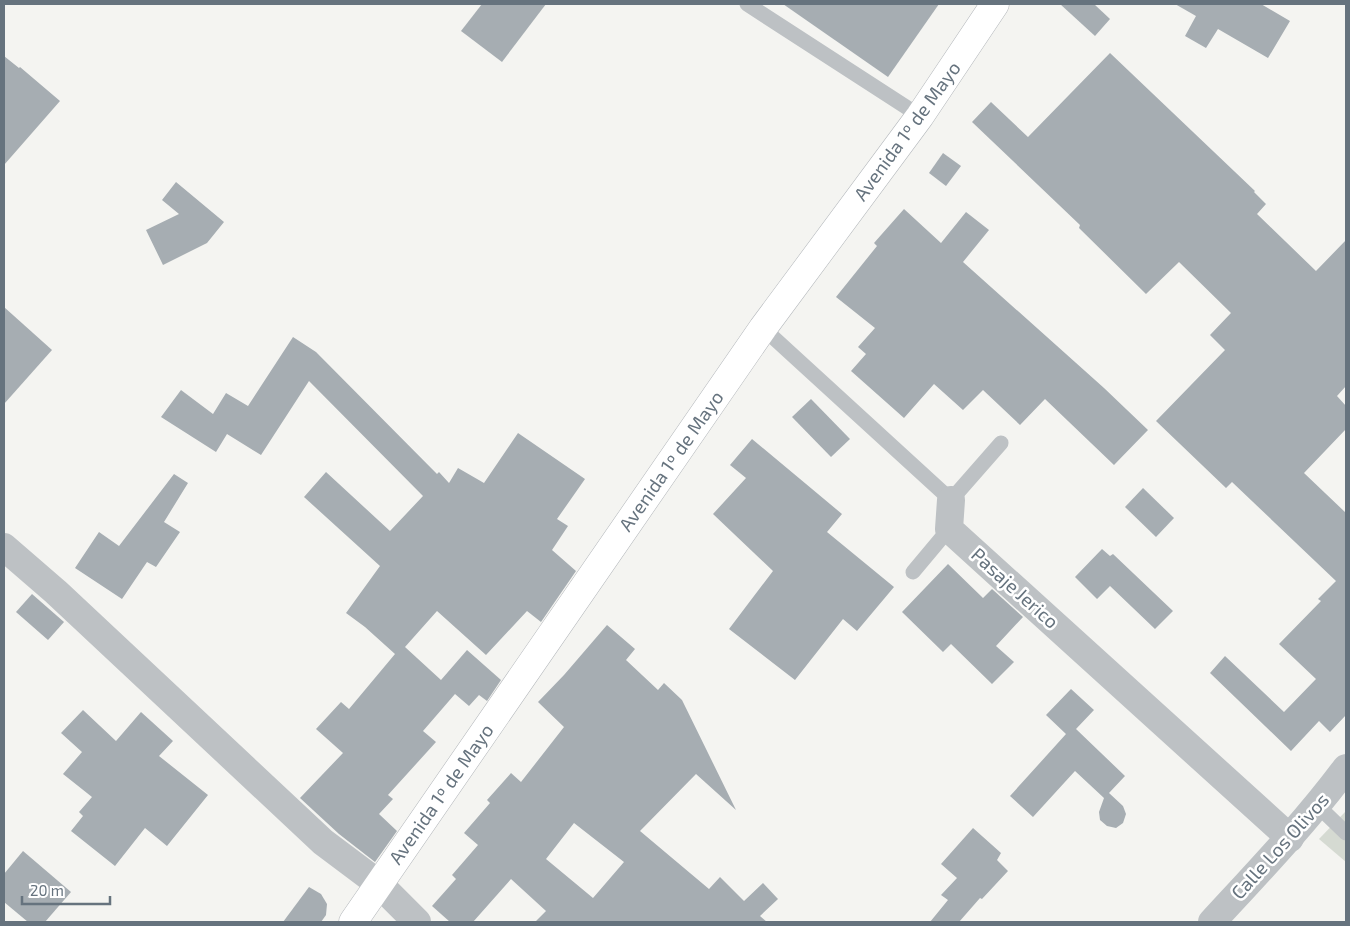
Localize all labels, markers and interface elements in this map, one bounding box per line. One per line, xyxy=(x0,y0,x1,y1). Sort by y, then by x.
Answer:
street label: Avenida 1º de Mayo xyxy=(848,57,965,205)
street label: Avenida 1º de Mayo xyxy=(613,386,728,535)
street label: Pasaje Jerico xyxy=(967,542,1064,633)
street label: Avenida 1º de Mayo xyxy=(383,719,498,868)
street label: Calle Los Olivos xyxy=(1226,788,1333,903)
scale bar xyxy=(22,874,110,906)
text: 20 m xyxy=(30,881,64,899)

